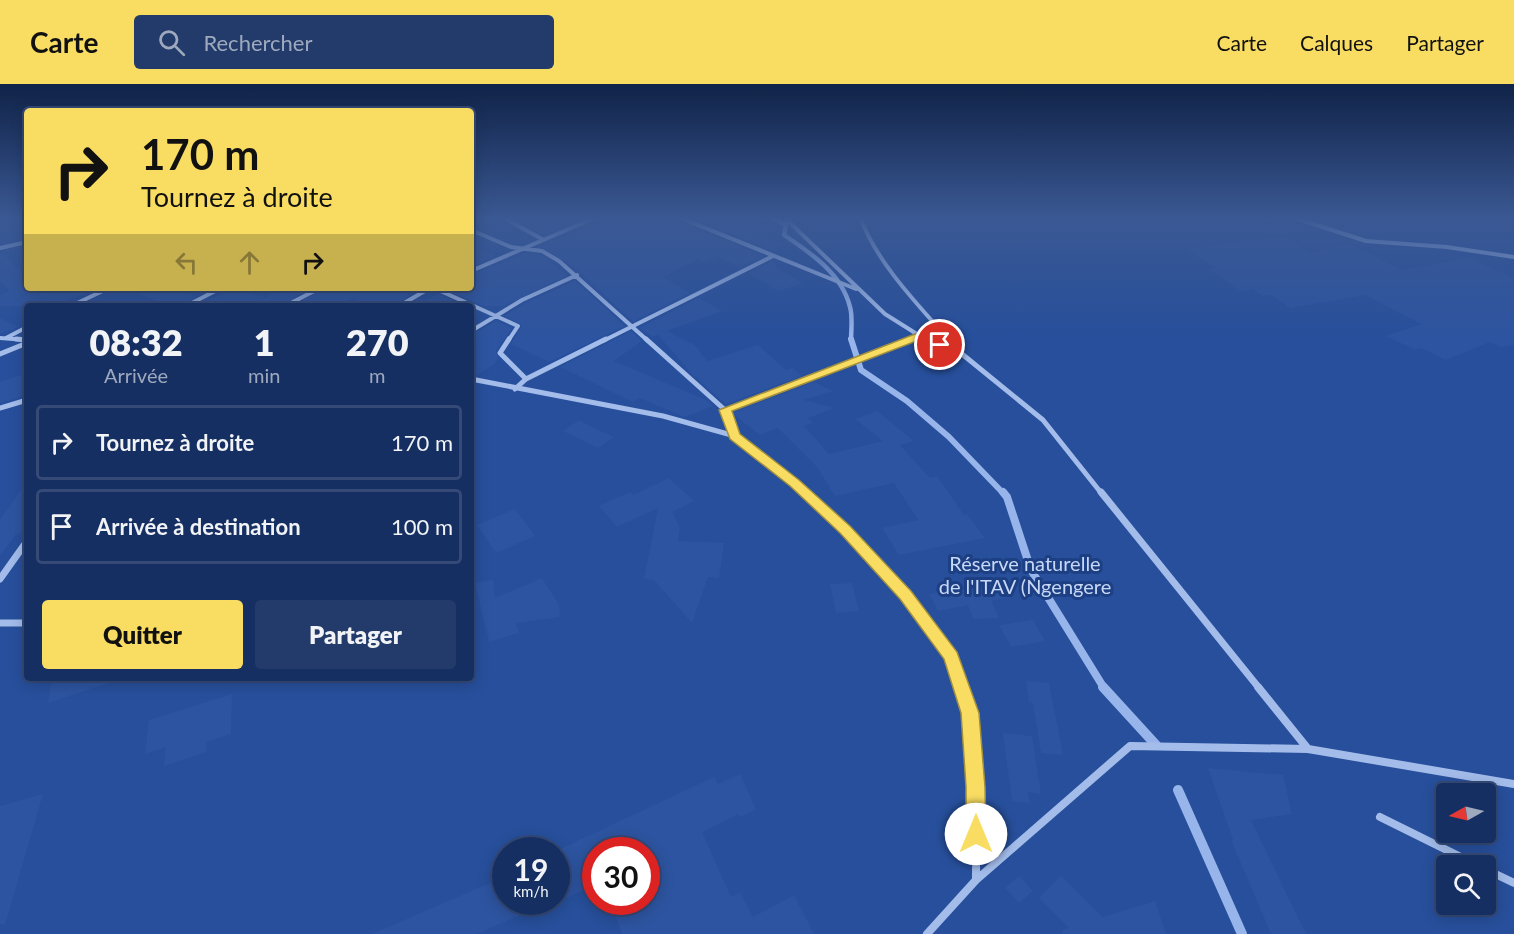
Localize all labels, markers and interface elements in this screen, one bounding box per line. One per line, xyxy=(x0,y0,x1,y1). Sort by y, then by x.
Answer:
search box xyxy=(134,15,554,69)
text: Carte xyxy=(30,25,98,59)
icon: search xyxy=(155,26,188,59)
text: Rechercher xyxy=(203,29,312,56)
text: Carte xyxy=(1216,30,1267,55)
text: Calques xyxy=(1300,30,1373,55)
text: Partager xyxy=(1406,30,1484,55)
text: 170 m xyxy=(141,129,259,179)
icon: right xyxy=(42,132,120,210)
text: Tournez à droite xyxy=(141,180,333,213)
icon: left xyxy=(170,246,203,279)
icon: ahead xyxy=(233,246,266,279)
icon: right xyxy=(296,246,329,279)
pin xyxy=(914,319,965,370)
text: 08:32 xyxy=(89,320,183,364)
text: 1 xyxy=(254,320,275,364)
text: 270 xyxy=(346,320,409,364)
icon: arrive xyxy=(923,328,956,361)
text: Arrivée xyxy=(104,363,168,387)
text: min xyxy=(248,363,280,387)
text: m xyxy=(369,363,385,387)
icon: right xyxy=(45,426,78,459)
text: Tournez à droite xyxy=(96,429,254,456)
text: 170 m xyxy=(391,429,453,456)
icon: arrive xyxy=(45,510,78,543)
text: Arrivée à destination xyxy=(96,513,301,540)
text: 100 m xyxy=(391,513,453,540)
park label: Réserve naturelle de l'ITAV (Ngengere xyxy=(939,551,1111,598)
button: Quitter xyxy=(42,600,243,669)
button: Partager xyxy=(255,600,456,669)
north arrow xyxy=(1436,783,1496,843)
map controls xyxy=(1436,783,1496,915)
position arrow xyxy=(944,802,1008,866)
speed limit sign: 30 xyxy=(582,837,660,915)
text: 19 xyxy=(514,851,548,887)
button: search xyxy=(1436,855,1496,915)
text: km/h xyxy=(513,882,549,900)

